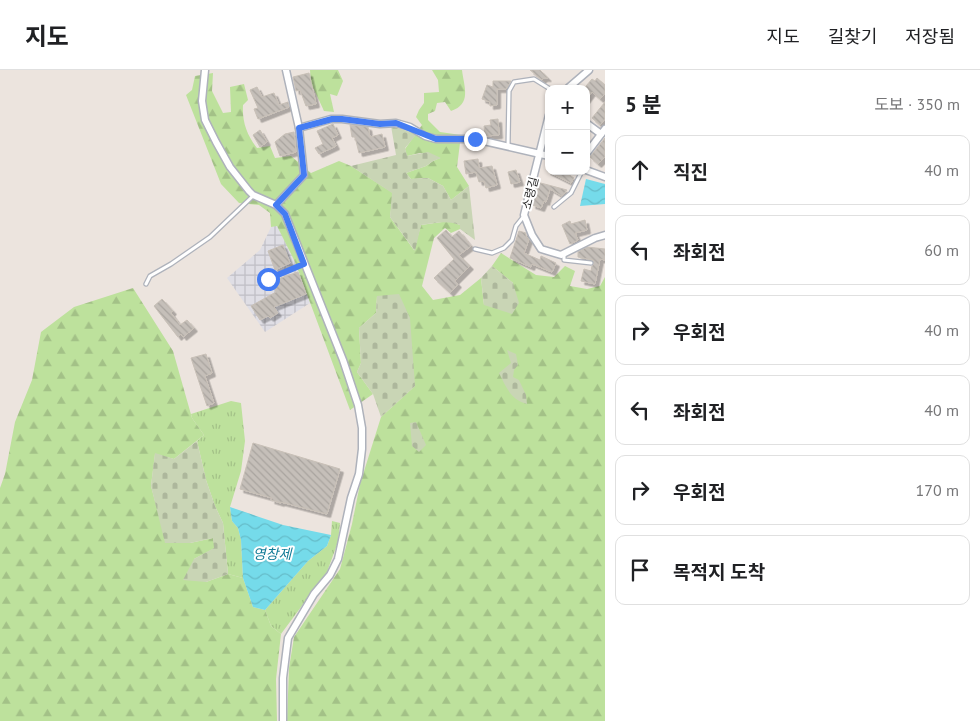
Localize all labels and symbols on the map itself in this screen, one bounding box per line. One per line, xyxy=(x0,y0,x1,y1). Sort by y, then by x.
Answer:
route end xyxy=(464,128,487,151)
street label: 소령길 xyxy=(519,175,541,211)
route start xyxy=(257,268,280,291)
water label: 영창제 xyxy=(253,545,293,563)

